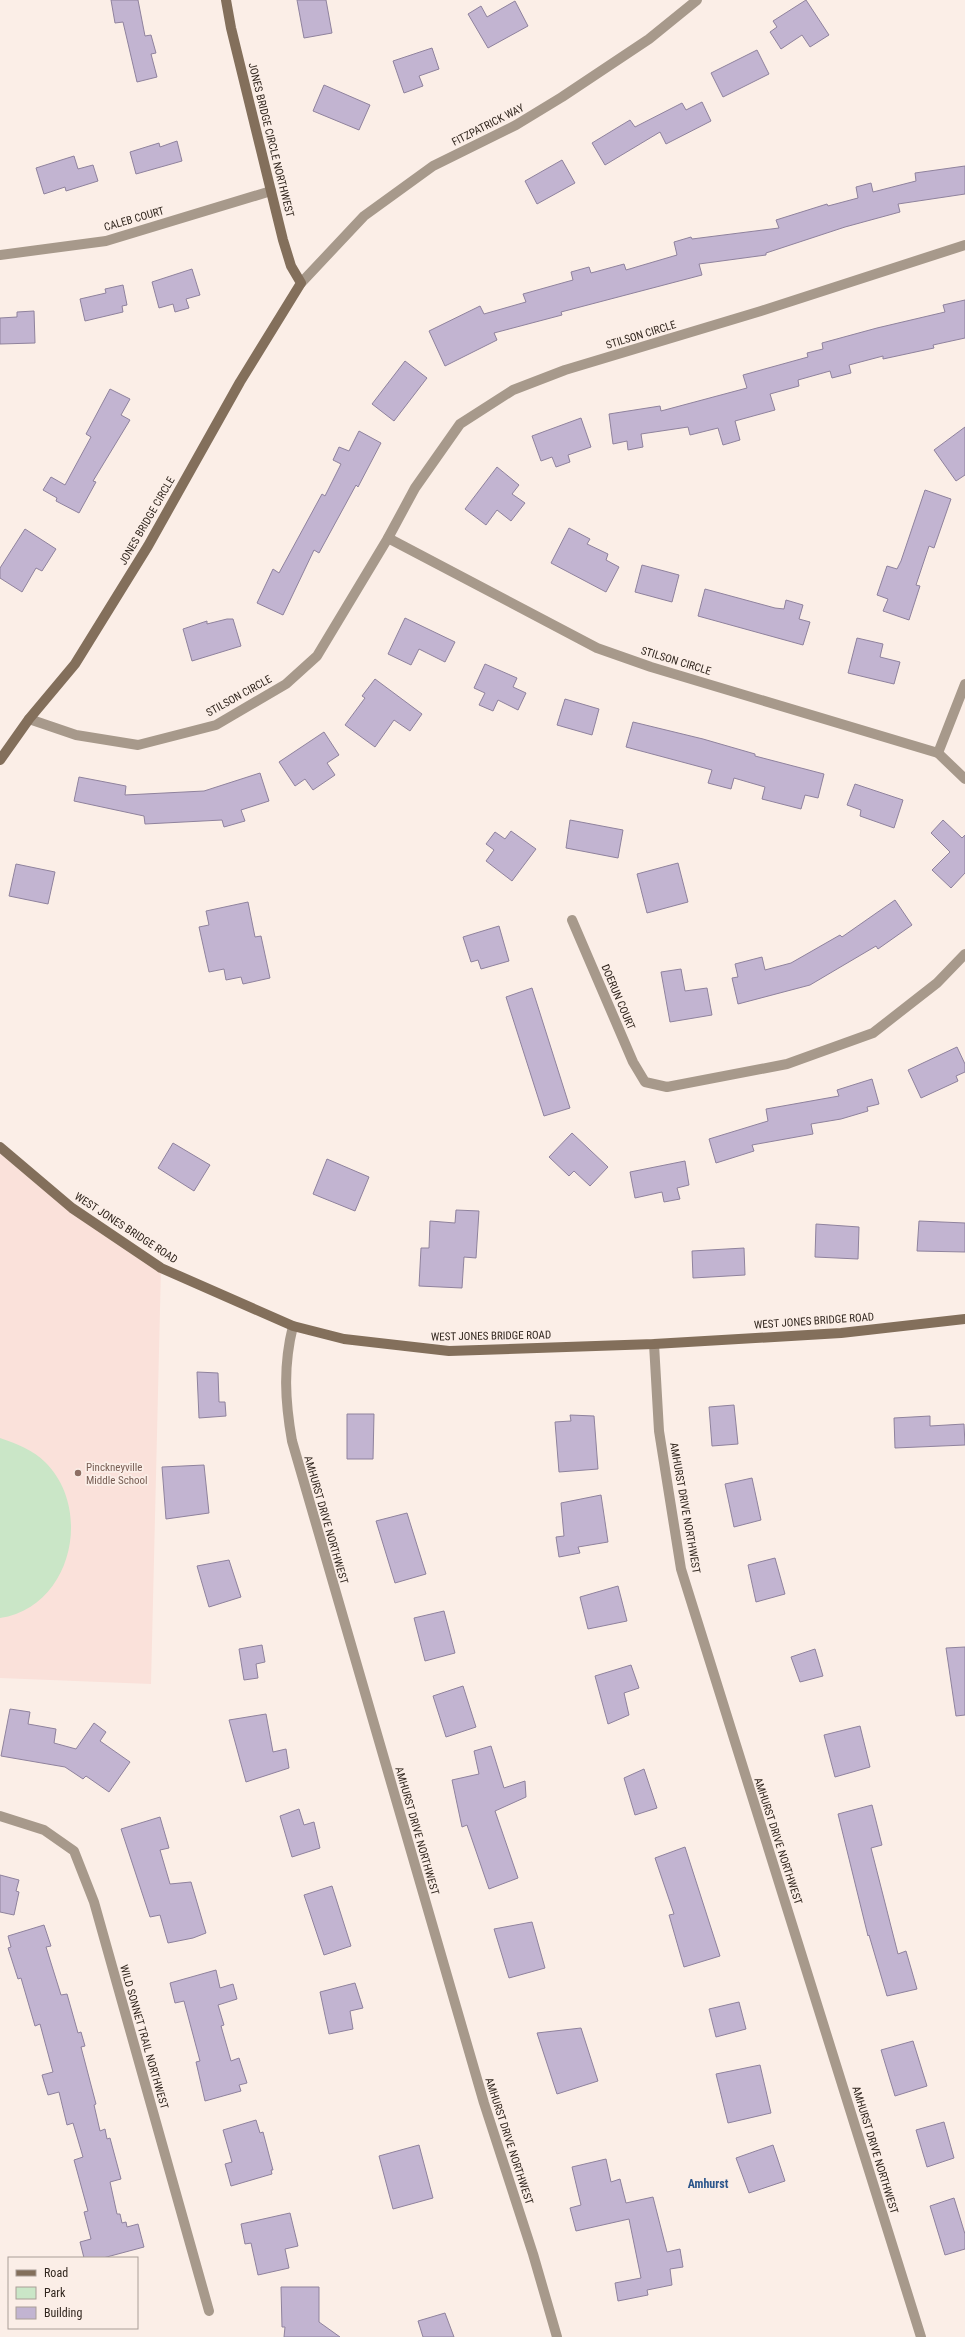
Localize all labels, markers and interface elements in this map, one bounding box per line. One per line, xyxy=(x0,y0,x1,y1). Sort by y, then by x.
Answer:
street label: JONES BRIDGE CIRCLE NORTHWEST xyxy=(245,61,297,219)
street label: FITZPATRICK WAY xyxy=(450,101,526,149)
street label: CALEB COURT xyxy=(102,204,166,234)
street label: STILSON CIRCLE xyxy=(604,318,678,352)
street label: JONES BRIDGE CIRCLE xyxy=(116,474,178,567)
street label: STILSON CIRCLE xyxy=(639,644,713,678)
street label: STILSON CIRCLE xyxy=(204,672,274,719)
street label: DOERUN COURT xyxy=(598,962,638,1032)
street label: WEST JONES BRIDGE ROAD xyxy=(72,1190,180,1266)
street label: WEST JONES BRIDGE ROAD xyxy=(754,1310,874,1332)
street label: WEST JONES BRIDGE ROAD xyxy=(431,1328,551,1344)
street label: AMHURST DRIVE NORTHWEST xyxy=(667,1441,703,1575)
street label: AMHURST DRIVE NORTHWEST xyxy=(301,1454,351,1586)
place label: Pinckneyville Middle School xyxy=(86,1461,148,1487)
marker: Pinckneyville Middle School xyxy=(73,1468,83,1478)
street label: AMHURST DRIVE NORTHWEST xyxy=(392,1765,442,1897)
street label: AMHURST DRIVE NORTHWEST xyxy=(751,1776,805,1906)
street label: WILD SONNET TRAIL NORTHWEST xyxy=(117,1963,171,2111)
street label: AMHURST DRIVE NORTHWEST xyxy=(482,2076,536,2206)
street label: AMHURST DRIVE NORTHWEST xyxy=(849,2085,901,2216)
district label: Amhurst xyxy=(688,2177,729,2191)
legend xyxy=(8,2257,138,2329)
text: Road xyxy=(44,2266,68,2280)
text: Park xyxy=(44,2286,66,2300)
text: Building xyxy=(44,2306,82,2320)

